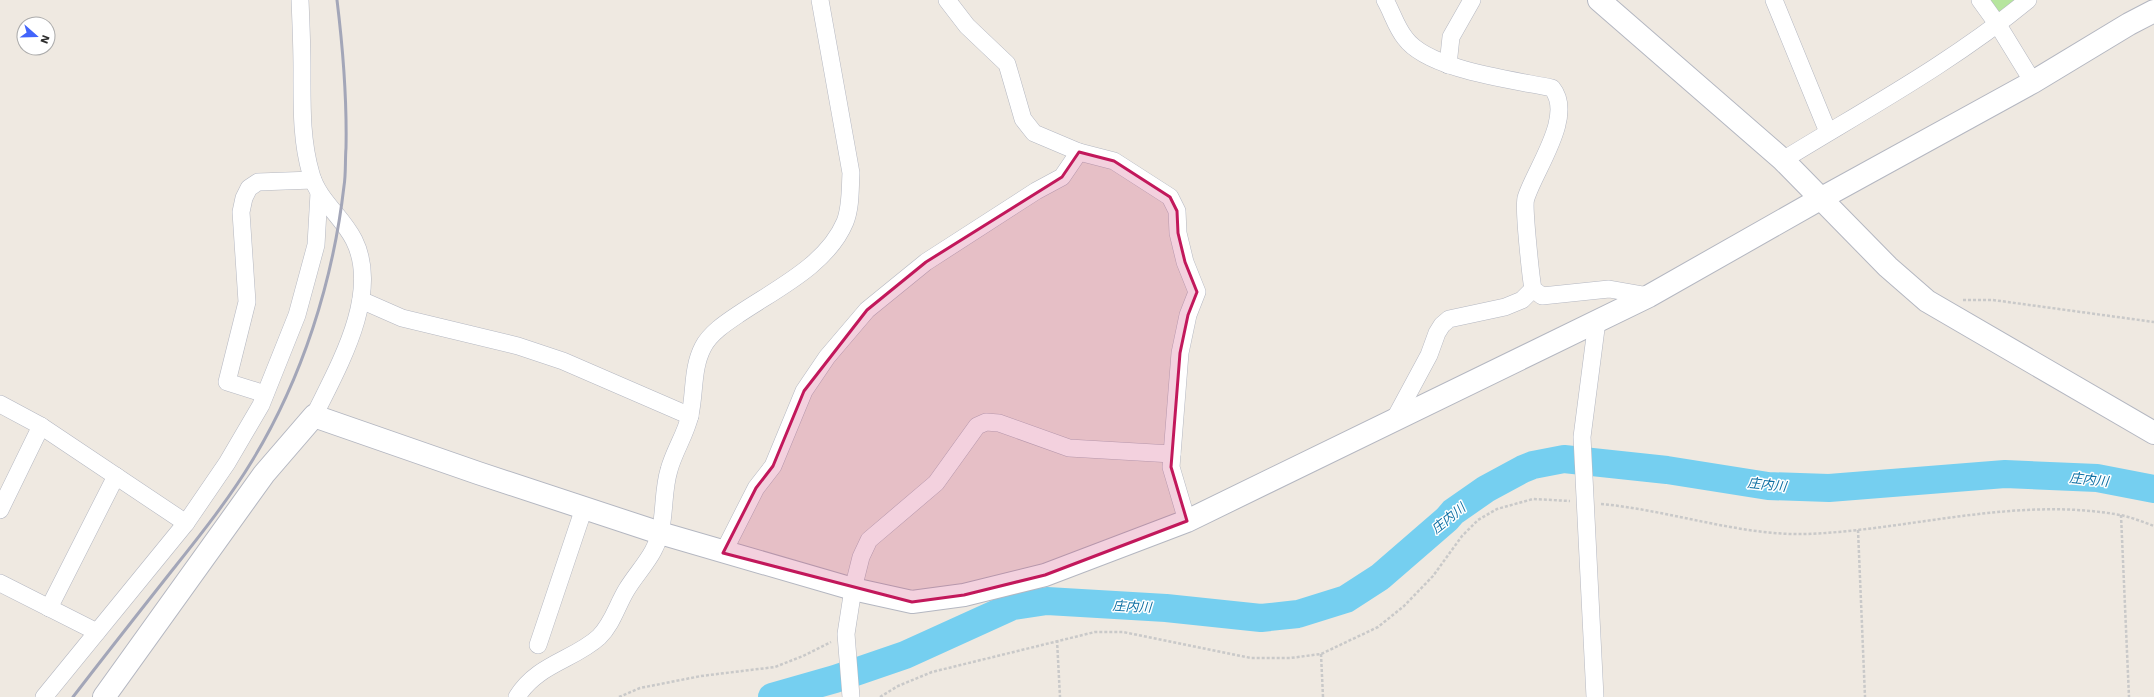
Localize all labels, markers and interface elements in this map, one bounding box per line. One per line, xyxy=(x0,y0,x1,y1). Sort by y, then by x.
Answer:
north arrow xyxy=(16,16,56,56)
text: N xyxy=(37,33,52,45)
water label: 庄内川 xyxy=(2069,470,2111,489)
water label: 庄内川 xyxy=(1747,475,1789,494)
water label: 庄内川 xyxy=(1428,499,1470,536)
water label: 庄内川 xyxy=(1112,598,1154,615)

